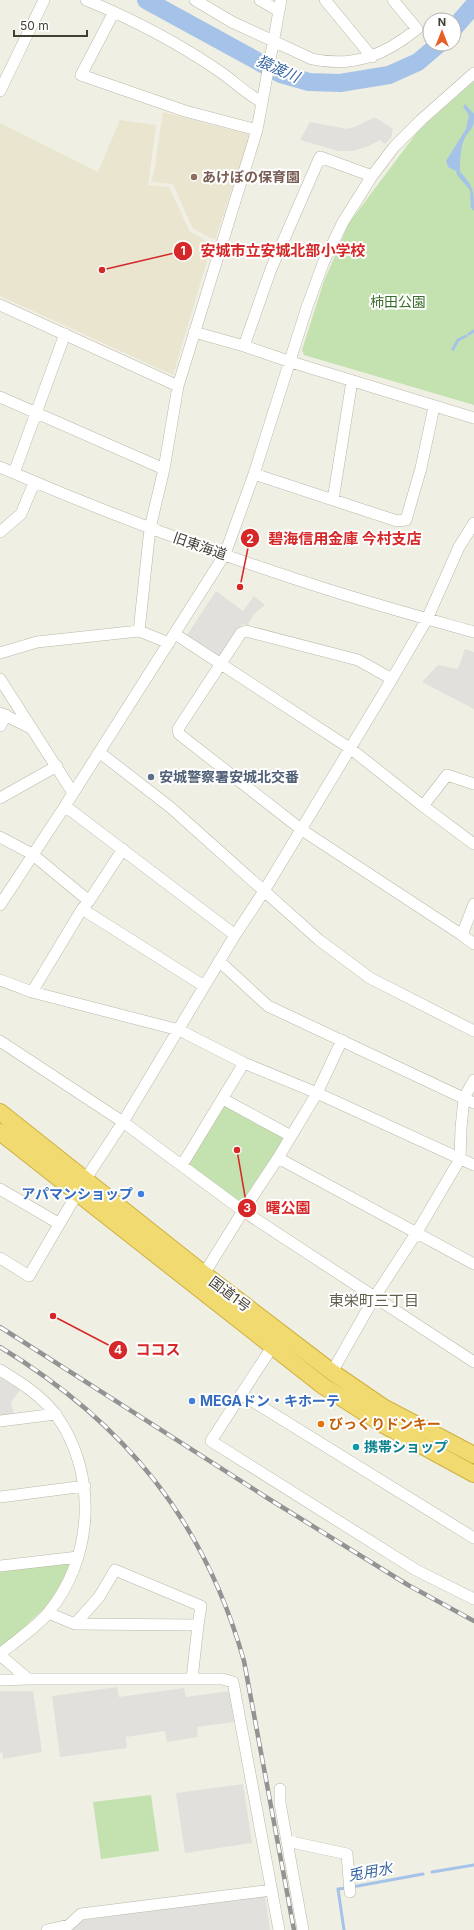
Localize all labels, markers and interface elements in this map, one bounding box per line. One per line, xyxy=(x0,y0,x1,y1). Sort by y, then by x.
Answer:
scale bar xyxy=(14,12,87,38)
north arrow xyxy=(422,12,462,52)
text: N xyxy=(438,15,446,29)
text: 50 m xyxy=(20,18,49,33)
water label: 猿渡川 xyxy=(254,51,304,87)
place label: あけぼの保育園 xyxy=(202,168,300,185)
marker: あけぼの保育園 xyxy=(189,172,199,182)
callout: 安城市立安城北部小学校 xyxy=(173,237,374,264)
text: 安城市立安城北部小学校 xyxy=(200,241,366,260)
text: 1 xyxy=(180,243,186,258)
park label: 柿田公園 xyxy=(370,293,426,310)
callout: 碧海信用金庫 今村支店 xyxy=(240,525,430,552)
street label: 旧東海道 xyxy=(171,528,229,563)
text: 碧海信用金庫 今村支店 xyxy=(268,529,422,548)
text: 2 xyxy=(246,531,254,546)
place label: 安城警察署安城北交番 xyxy=(159,768,299,785)
marker: 安城警察署安城北交番 xyxy=(146,772,156,782)
place label: アパマンショップ xyxy=(21,1185,133,1202)
marker: アパマンショップ xyxy=(136,1189,146,1199)
callout: 曙公園 xyxy=(237,1195,318,1222)
text: 曙公園 xyxy=(265,1198,311,1217)
text: 3 xyxy=(243,1200,251,1215)
street label: 国道1号 xyxy=(206,1272,254,1315)
district label: 東栄町三丁目 xyxy=(329,1291,419,1310)
callout: ココス xyxy=(108,1336,189,1363)
text: ココス xyxy=(135,1340,181,1359)
text: 4 xyxy=(114,1342,122,1357)
place label: MEGAドン・キホーテ xyxy=(200,1392,340,1409)
marker: MEGAドン・キホーテ xyxy=(187,1396,197,1406)
place label: びっくりドンキー xyxy=(329,1415,441,1432)
marker: びっくりドンキー xyxy=(316,1419,326,1429)
place label: 携帯ショップ xyxy=(364,1438,448,1455)
marker: 携帯ショップ xyxy=(351,1442,361,1452)
water label: 兎用水 xyxy=(346,1858,396,1885)

